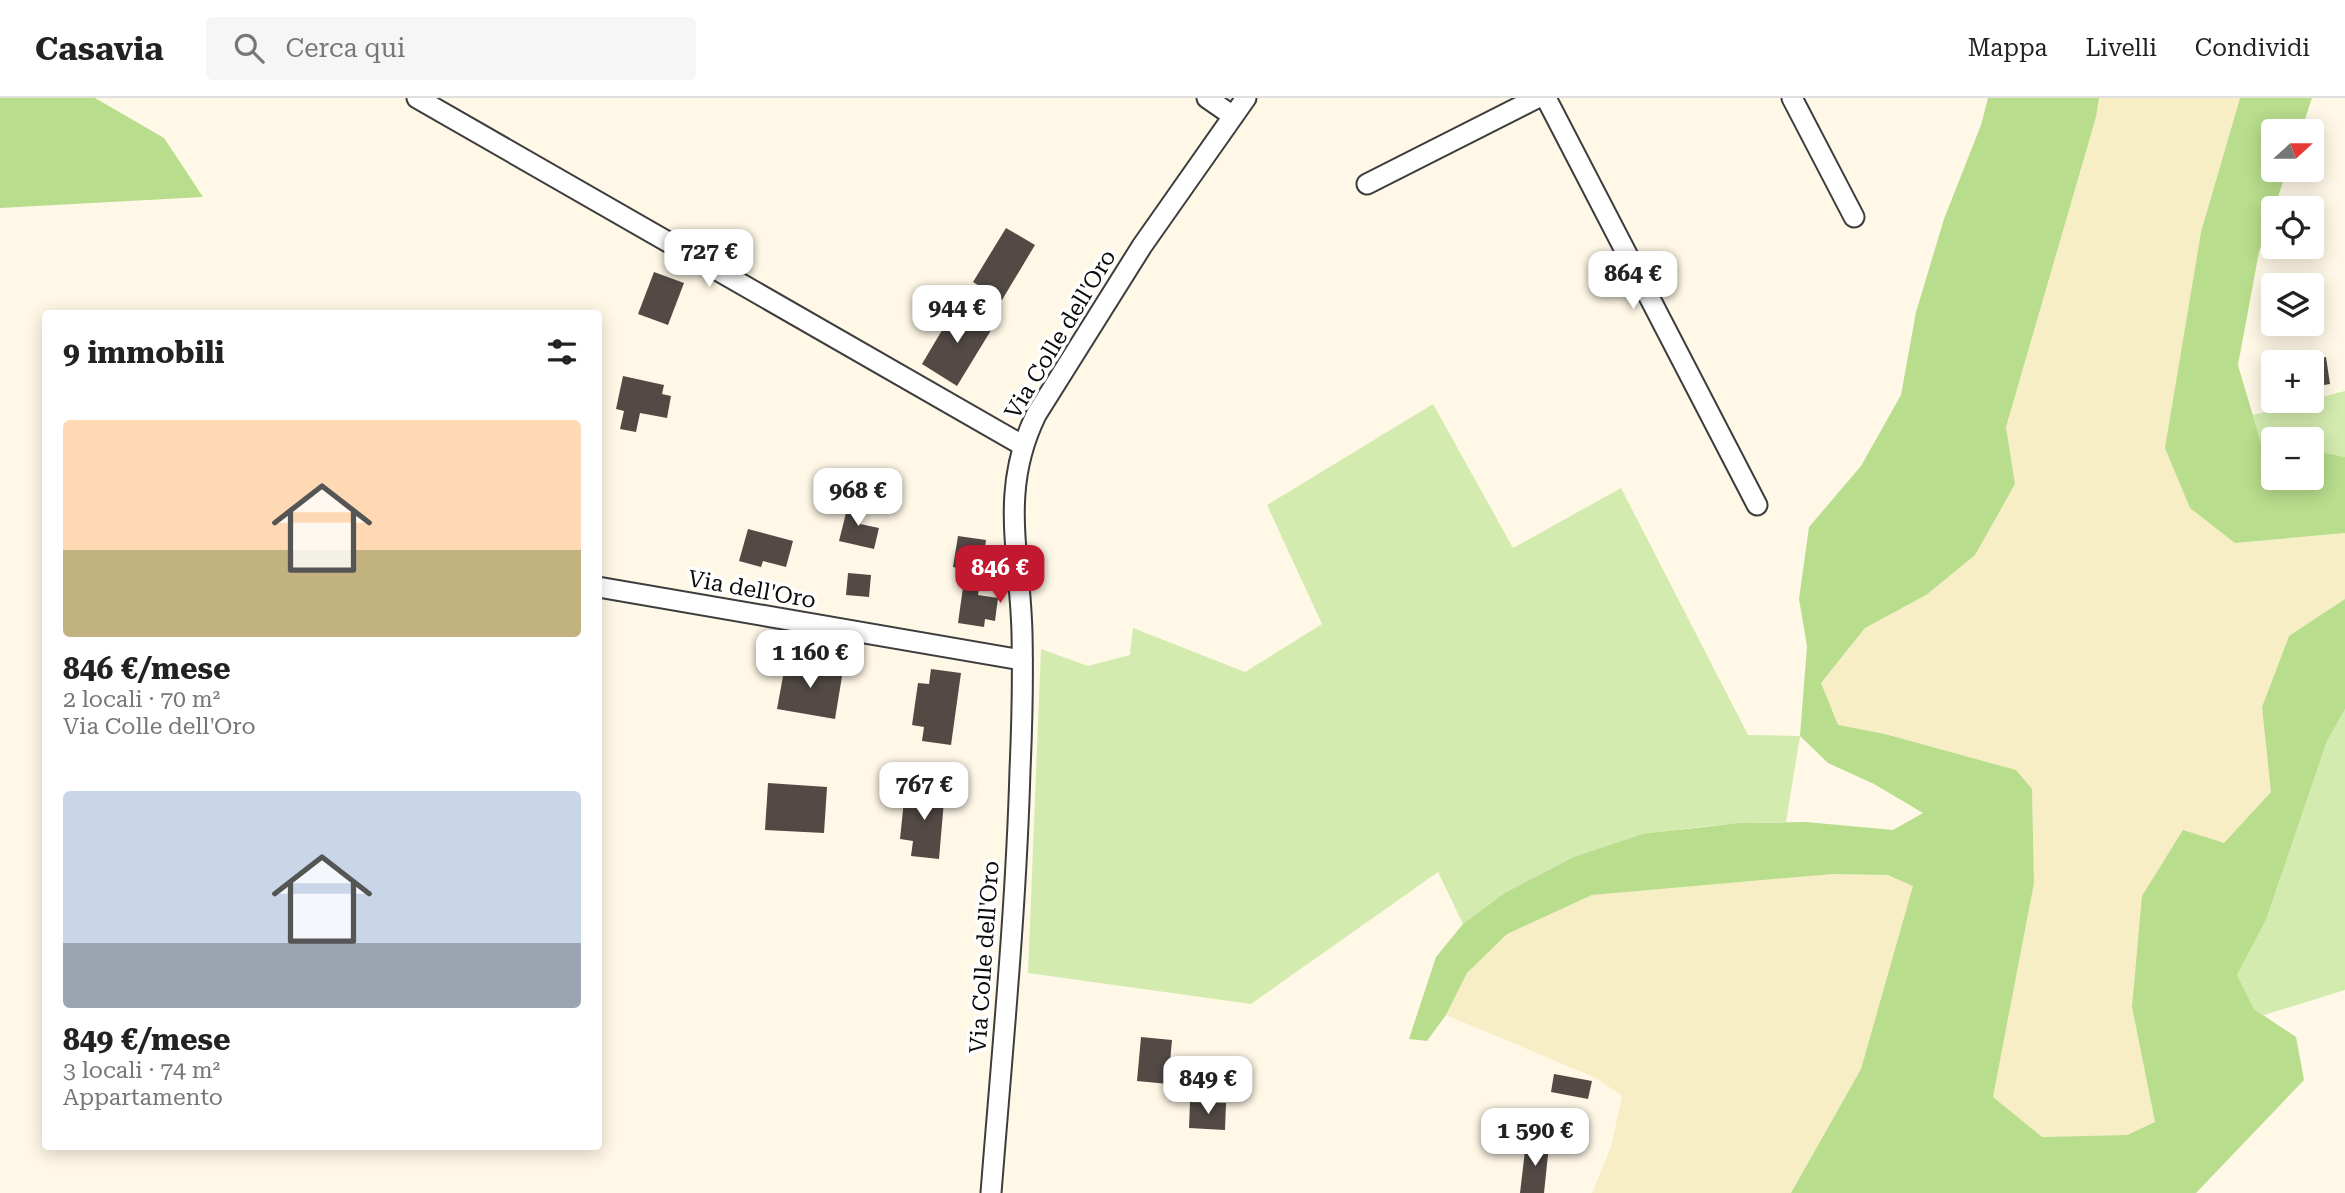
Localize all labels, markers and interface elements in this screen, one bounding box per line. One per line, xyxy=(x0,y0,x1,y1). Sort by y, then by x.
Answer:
search box xyxy=(206,17,696,80)
text: Casavia xyxy=(35,29,164,68)
icon: search xyxy=(230,29,268,67)
text: Cerca qui xyxy=(286,33,405,63)
text: Mappa xyxy=(1968,34,2047,62)
text: Livelli xyxy=(2085,34,2157,62)
text: Condividi xyxy=(2195,34,2310,62)
north arrow xyxy=(2261,119,2324,182)
map controls xyxy=(2261,119,2324,490)
button: locate xyxy=(2261,196,2324,259)
pin: 727 € xyxy=(660,230,758,289)
text: 727 € xyxy=(680,238,738,265)
street label: Via Colle dell'Oro xyxy=(999,245,1122,424)
pin: 864 € xyxy=(1584,252,1682,311)
text: 864 € xyxy=(1604,260,1662,287)
button: layers xyxy=(2261,273,2324,336)
pin: 944 € xyxy=(908,286,1006,345)
text: 944 € xyxy=(928,294,986,321)
icon: filters xyxy=(543,333,581,371)
text: 9 immobili xyxy=(63,335,224,370)
button: + xyxy=(2261,350,2324,413)
button: − xyxy=(2261,427,2324,490)
icon: home xyxy=(259,465,385,591)
pin: 968 € xyxy=(809,468,907,528)
text: 968 € xyxy=(829,477,887,504)
pin: 846 € xyxy=(951,546,1049,605)
text: 846 € xyxy=(971,554,1029,581)
street label: Via dell'Oro xyxy=(686,565,818,614)
pin: 1 160 € xyxy=(745,630,875,690)
text: 1 160 € xyxy=(772,639,848,666)
text: 846 €/mese xyxy=(63,651,231,686)
text: 2 locali · 70 m² xyxy=(63,686,220,713)
text: Via Colle dell'Oro xyxy=(63,713,256,740)
pin: 767 € xyxy=(875,762,973,822)
text: 767 € xyxy=(895,771,953,798)
icon: home xyxy=(259,836,385,962)
street label: Via Colle dell'Oro xyxy=(964,860,1005,1054)
text: 849 €/mese xyxy=(63,1022,231,1057)
pin: 849 € xyxy=(1159,1056,1257,1116)
text: 3 locali · 74 m² xyxy=(63,1057,220,1084)
text: 849 € xyxy=(1179,1065,1237,1092)
text: Appartamento xyxy=(63,1084,223,1111)
pin: 1 590 € xyxy=(1470,1108,1600,1168)
text: 1 590 € xyxy=(1497,1117,1573,1144)

